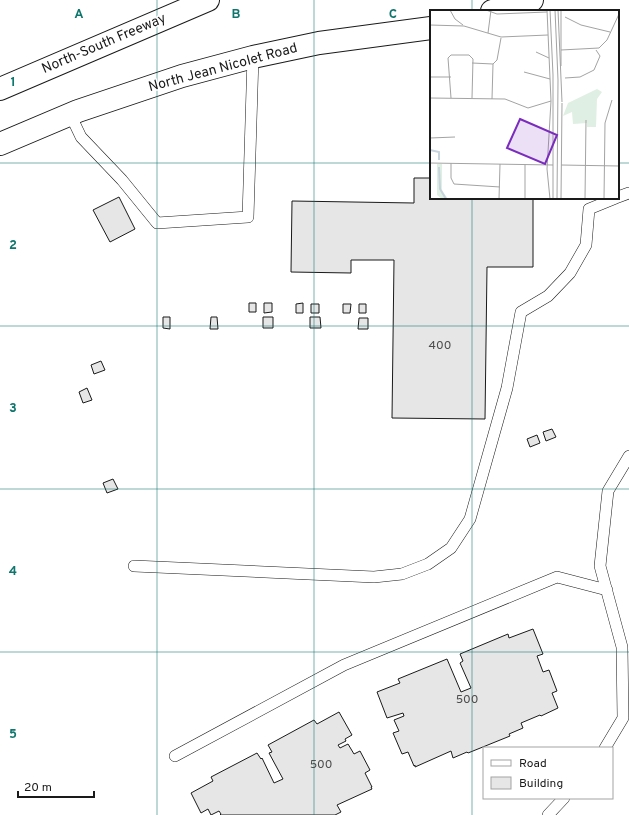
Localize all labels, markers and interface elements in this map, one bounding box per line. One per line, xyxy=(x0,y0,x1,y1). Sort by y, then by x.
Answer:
text: A xyxy=(74,7,84,23)
text: B xyxy=(232,7,241,23)
text: C xyxy=(389,7,397,23)
street label: North-South Freeway xyxy=(39,10,169,78)
inset map xyxy=(430,10,619,199)
street label: North Jean Nicolet Road xyxy=(147,40,299,96)
text: 1 xyxy=(10,75,16,91)
text: 2 xyxy=(9,238,17,254)
house number: 400 xyxy=(429,338,451,354)
text: 3 xyxy=(9,401,17,417)
text: 4 xyxy=(9,564,17,580)
house number: 500 xyxy=(456,692,478,708)
text: 5 xyxy=(9,727,17,743)
legend xyxy=(483,747,613,799)
text: Road xyxy=(519,756,547,772)
house number: 500 xyxy=(310,757,332,773)
scale bar xyxy=(18,773,94,799)
text: Building xyxy=(519,776,563,792)
text: 20 m xyxy=(24,780,52,796)

